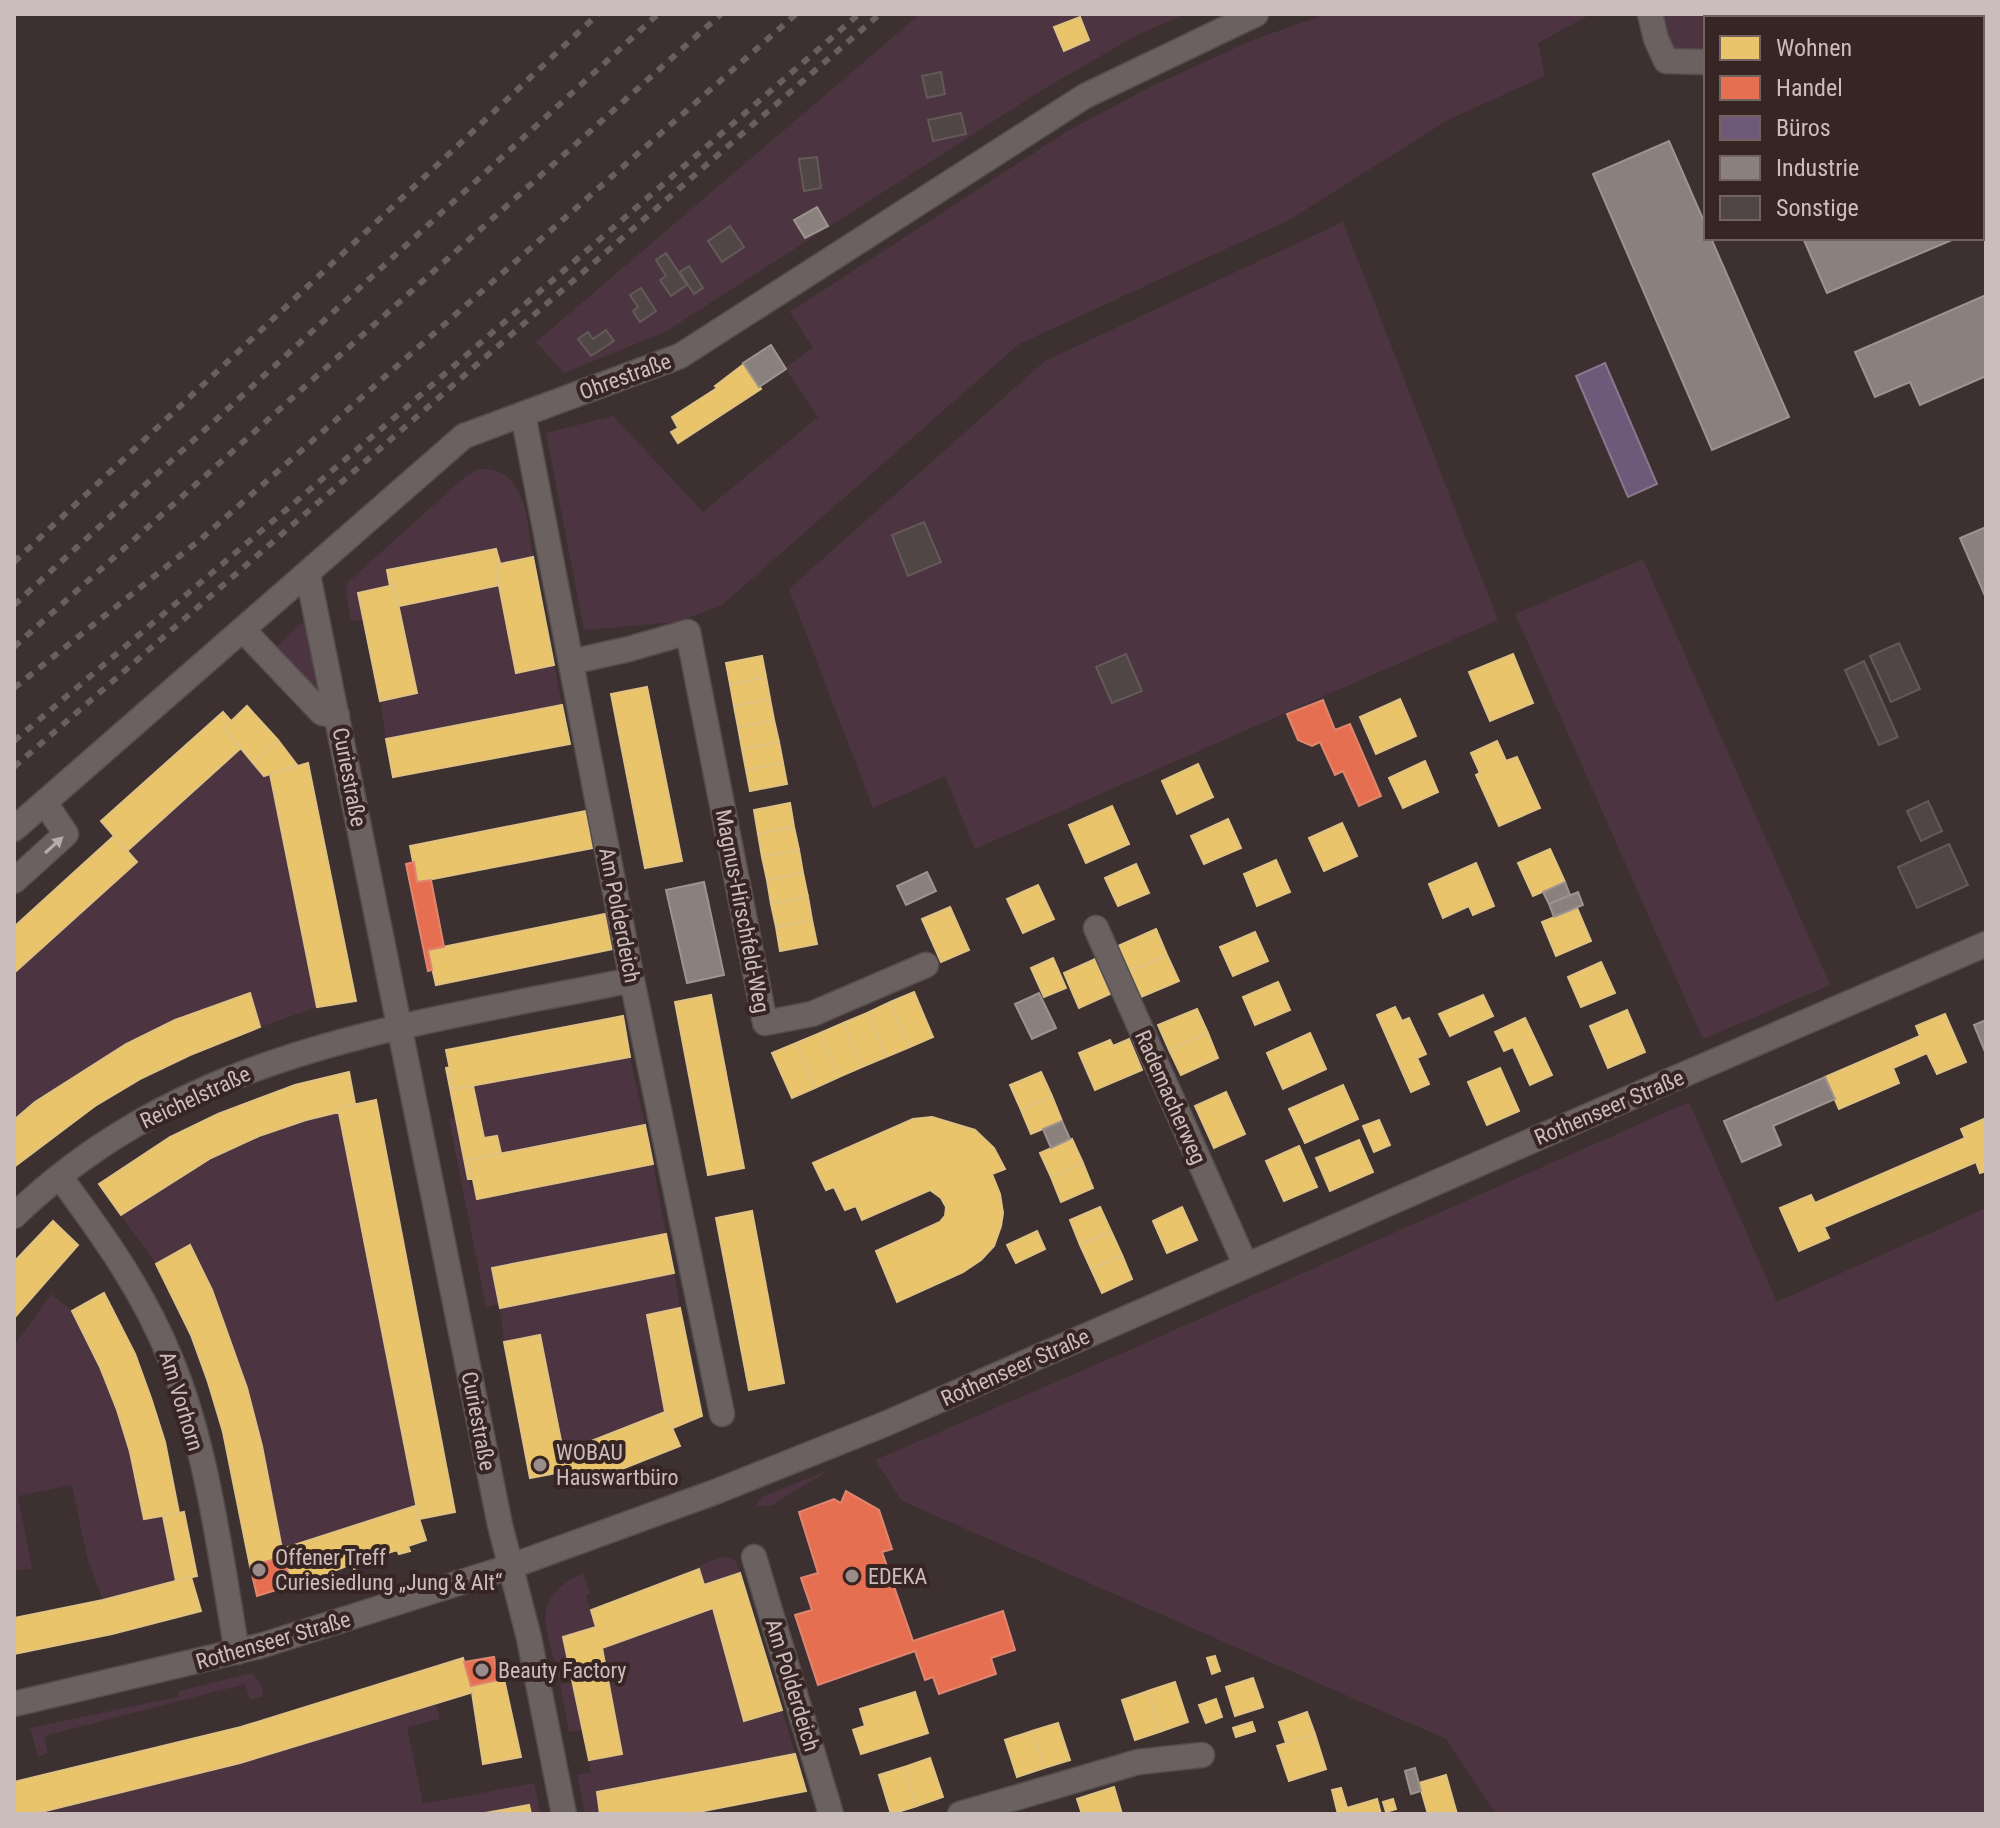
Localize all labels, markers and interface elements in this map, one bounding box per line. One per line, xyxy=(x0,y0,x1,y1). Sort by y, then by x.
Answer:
legend xyxy=(1704,16,1984,240)
text: Wohnen xyxy=(1776,34,1852,62)
text: Handel xyxy=(1776,74,1843,102)
text: Büros xyxy=(1776,114,1831,142)
text: Industrie xyxy=(1776,154,1859,182)
text: Sonstige xyxy=(1776,194,1859,222)
street label: Ohrestraße xyxy=(576,348,674,405)
street label: Curiestraße xyxy=(328,725,371,829)
street label: Magnus-Hirschfeld-Weg xyxy=(710,807,775,1015)
one-way arrow xyxy=(43,837,63,854)
street label: Am Polderdeich xyxy=(594,845,645,985)
street label: Rademacherweg xyxy=(1130,1026,1211,1168)
street label: Reichelstraße xyxy=(136,1061,254,1134)
street label: Rothenseer Straße xyxy=(1531,1065,1688,1150)
street label: Rothenseer Straße xyxy=(937,1324,1093,1411)
street label: Am Vorhorn xyxy=(155,1348,209,1454)
street label: Curiestraße xyxy=(457,1369,500,1473)
place label: WOBAU Hauswartbüro xyxy=(556,1440,678,1490)
marker: WOBAU Hauswartbüro xyxy=(531,1456,549,1474)
place label: Offener Treff Curiesiedlung „Jung & Alt“ xyxy=(275,1545,502,1595)
marker: Offener Treff Curiesiedlung „Jung & Alt“ xyxy=(250,1561,268,1579)
place label: EDEKA xyxy=(868,1564,927,1589)
marker: EDEKA xyxy=(843,1567,861,1585)
street label: Rothenseer Straße xyxy=(193,1606,353,1675)
street label: Am Polderdeich xyxy=(761,1616,825,1754)
place label: Beauty Factory xyxy=(498,1658,627,1683)
marker: Beauty Factory xyxy=(473,1661,491,1679)

